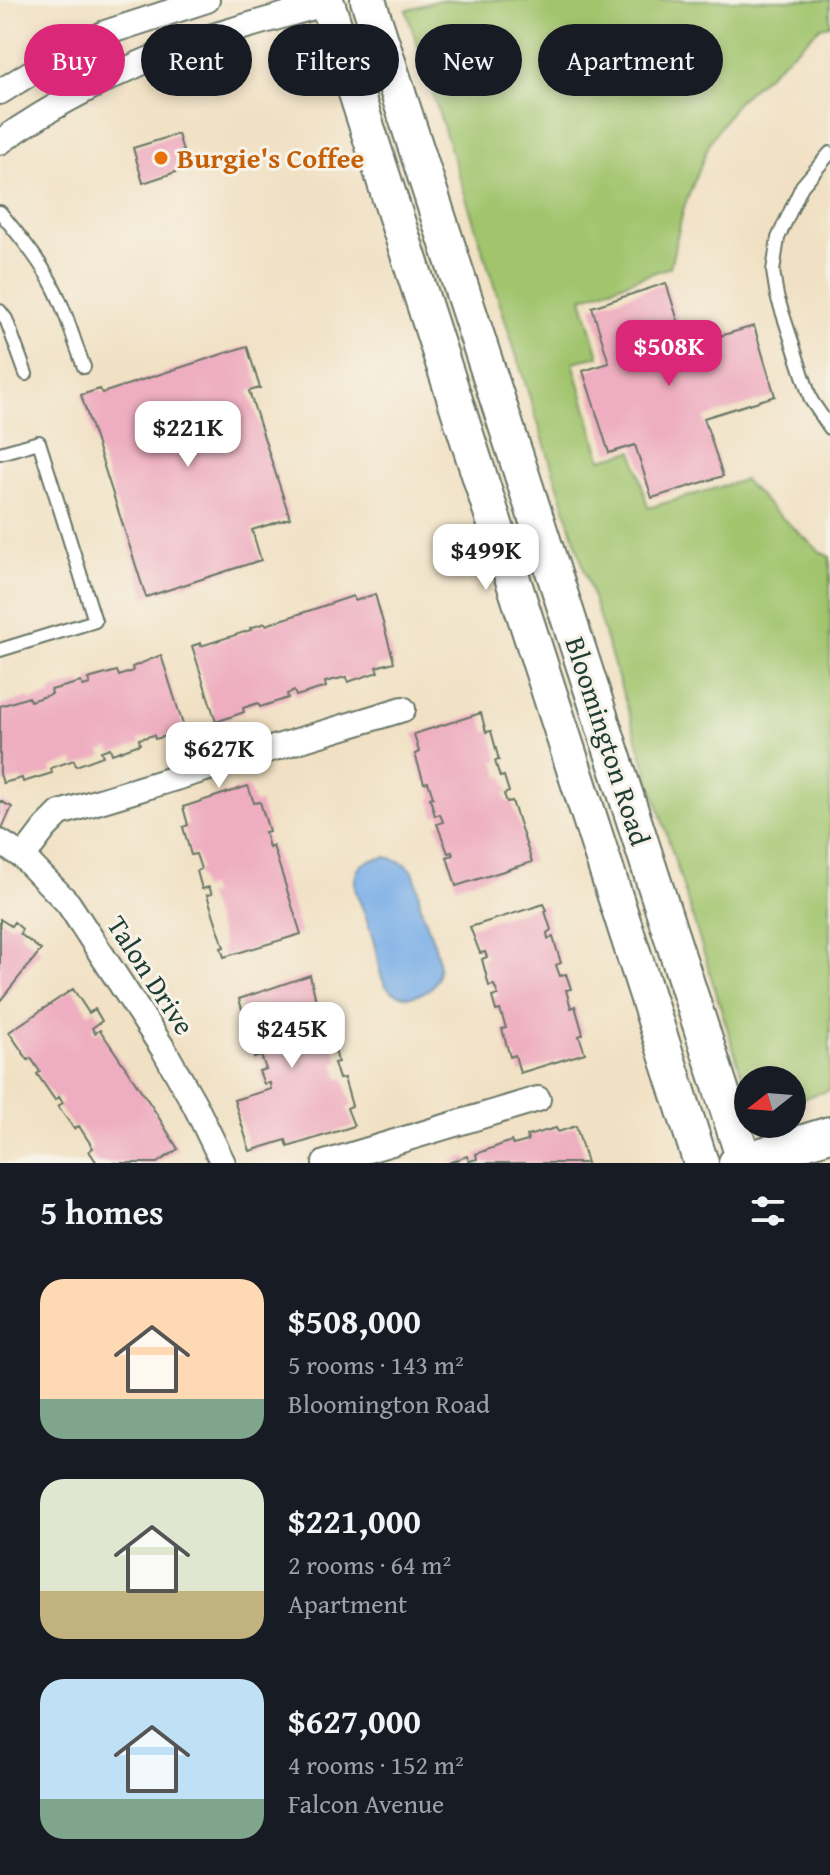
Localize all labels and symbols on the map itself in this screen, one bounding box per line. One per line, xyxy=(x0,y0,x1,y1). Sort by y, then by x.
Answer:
place label: Burgie's Coffee xyxy=(177,137,364,178)
marker: Burgie's Coffee xyxy=(152,149,170,167)
pin: $508K xyxy=(613,320,725,388)
pin: $221K xyxy=(132,401,244,469)
pin: $499K xyxy=(430,524,542,592)
street label: Bloomington Road xyxy=(555,631,662,851)
pin: $627K xyxy=(163,722,275,790)
street label: Talon Drive xyxy=(98,907,205,1042)
pin: $245K xyxy=(236,1002,348,1070)
north arrow xyxy=(734,1066,806,1138)

